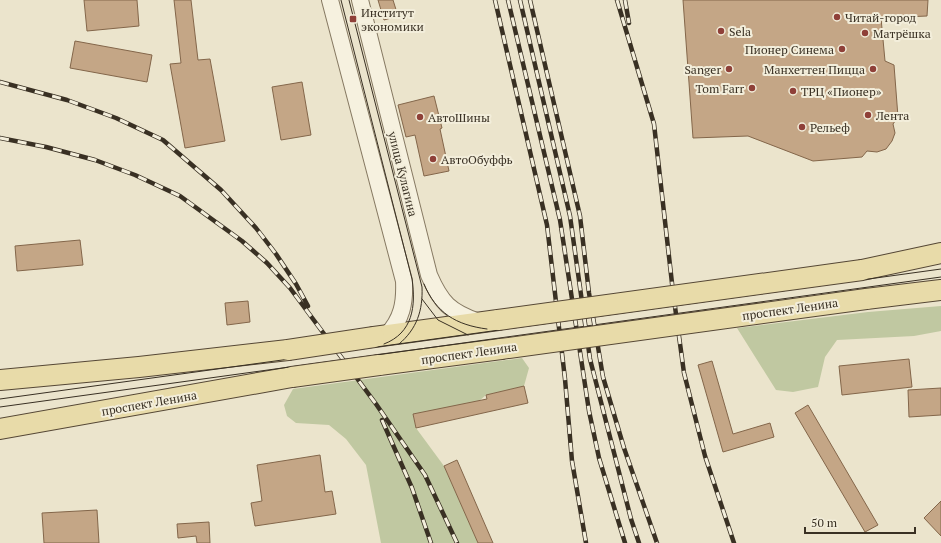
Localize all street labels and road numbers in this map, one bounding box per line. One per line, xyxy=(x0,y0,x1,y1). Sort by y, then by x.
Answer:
street label: улица Кулагина xyxy=(385,129,421,218)
street label: проспект Ленина xyxy=(741,295,839,323)
street label: проспект Ленина xyxy=(420,339,518,367)
street label: проспект Ленина xyxy=(100,387,198,419)

